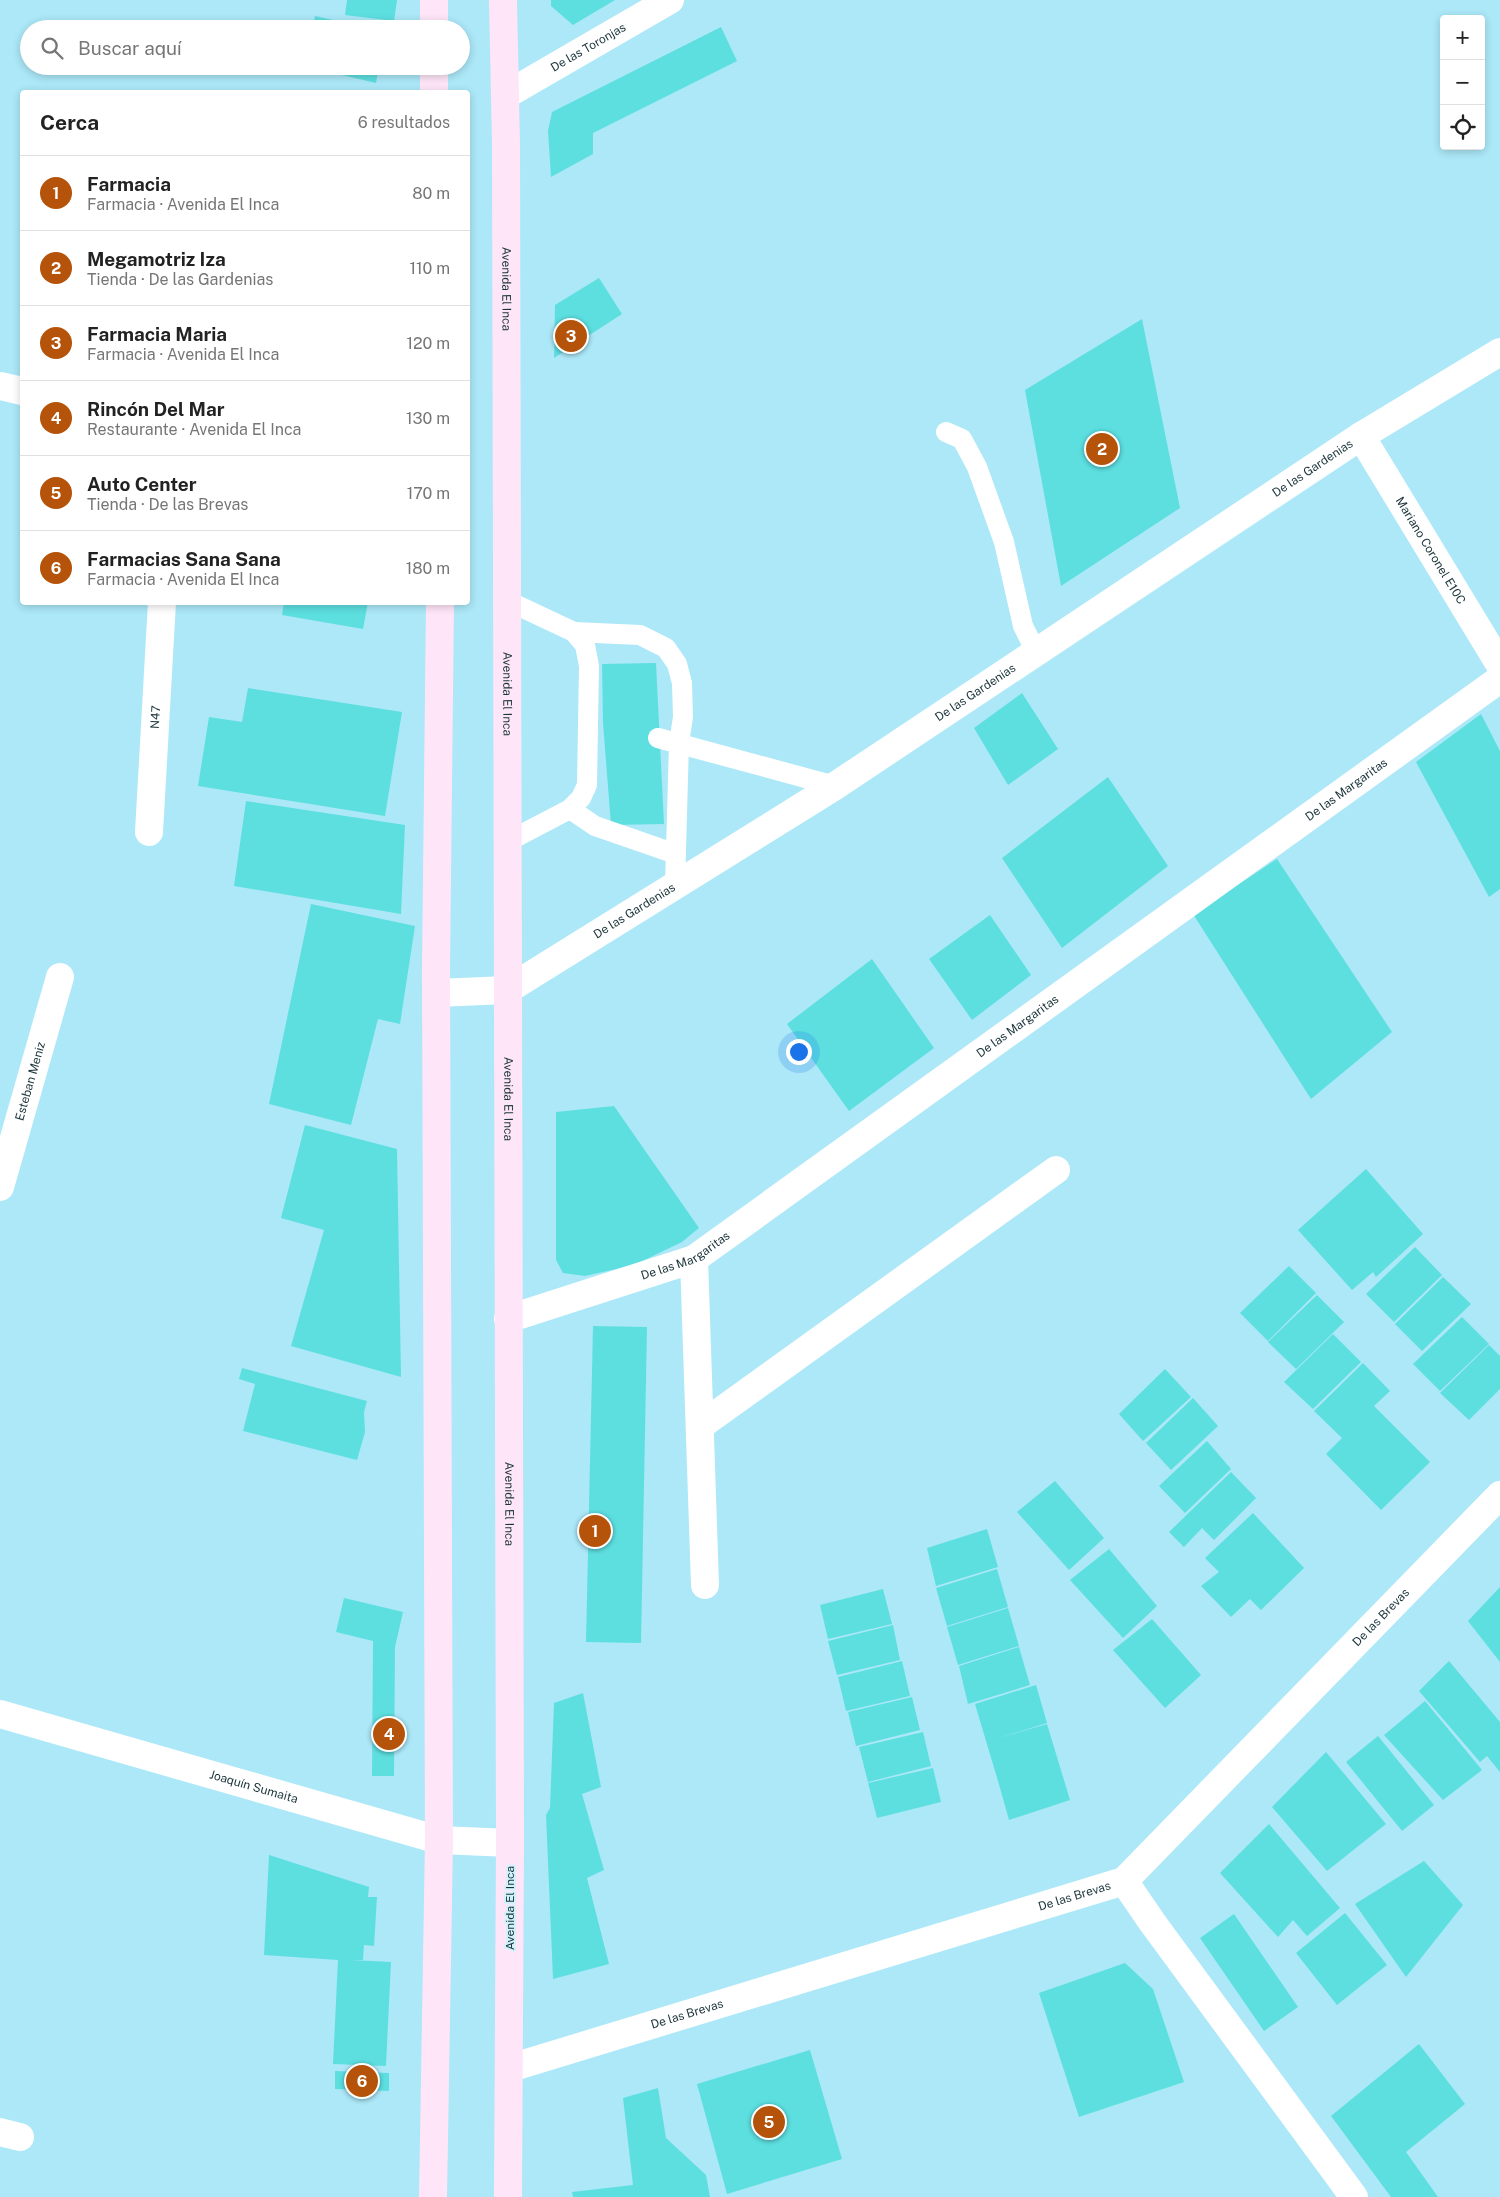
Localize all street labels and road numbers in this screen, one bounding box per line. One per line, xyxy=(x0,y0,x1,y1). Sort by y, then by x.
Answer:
street label: De las Toronjas xyxy=(548,20,628,75)
street label: Avenida El Inca xyxy=(499,247,513,331)
street label: De las Gardenias xyxy=(1270,436,1355,500)
street label: Mariano Coronel E10C xyxy=(1393,494,1468,607)
street label: Avenida El Inca xyxy=(500,652,514,736)
street label: De las Gardenias xyxy=(933,661,1018,724)
street label: N47 xyxy=(148,705,163,729)
street label: De las Margaritas xyxy=(1302,755,1390,824)
street label: De las Gardenias xyxy=(591,880,678,942)
street label: De las Margaritas xyxy=(974,992,1061,1060)
street label: Esteban Meniz xyxy=(12,1040,48,1122)
street label: Avenida El Inca xyxy=(501,1057,515,1141)
street label: De las Margaritas xyxy=(639,1229,733,1283)
street label: Avenida El Inca xyxy=(502,1462,516,1546)
street label: De las Brevas xyxy=(1350,1586,1412,1649)
street label: Joaquín Sumaita xyxy=(208,1767,300,1806)
street label: Avenida El Inca xyxy=(503,1866,517,1950)
street label: De las Brevas xyxy=(1036,1878,1112,1914)
street label: De las Brevas xyxy=(649,1996,725,2032)

